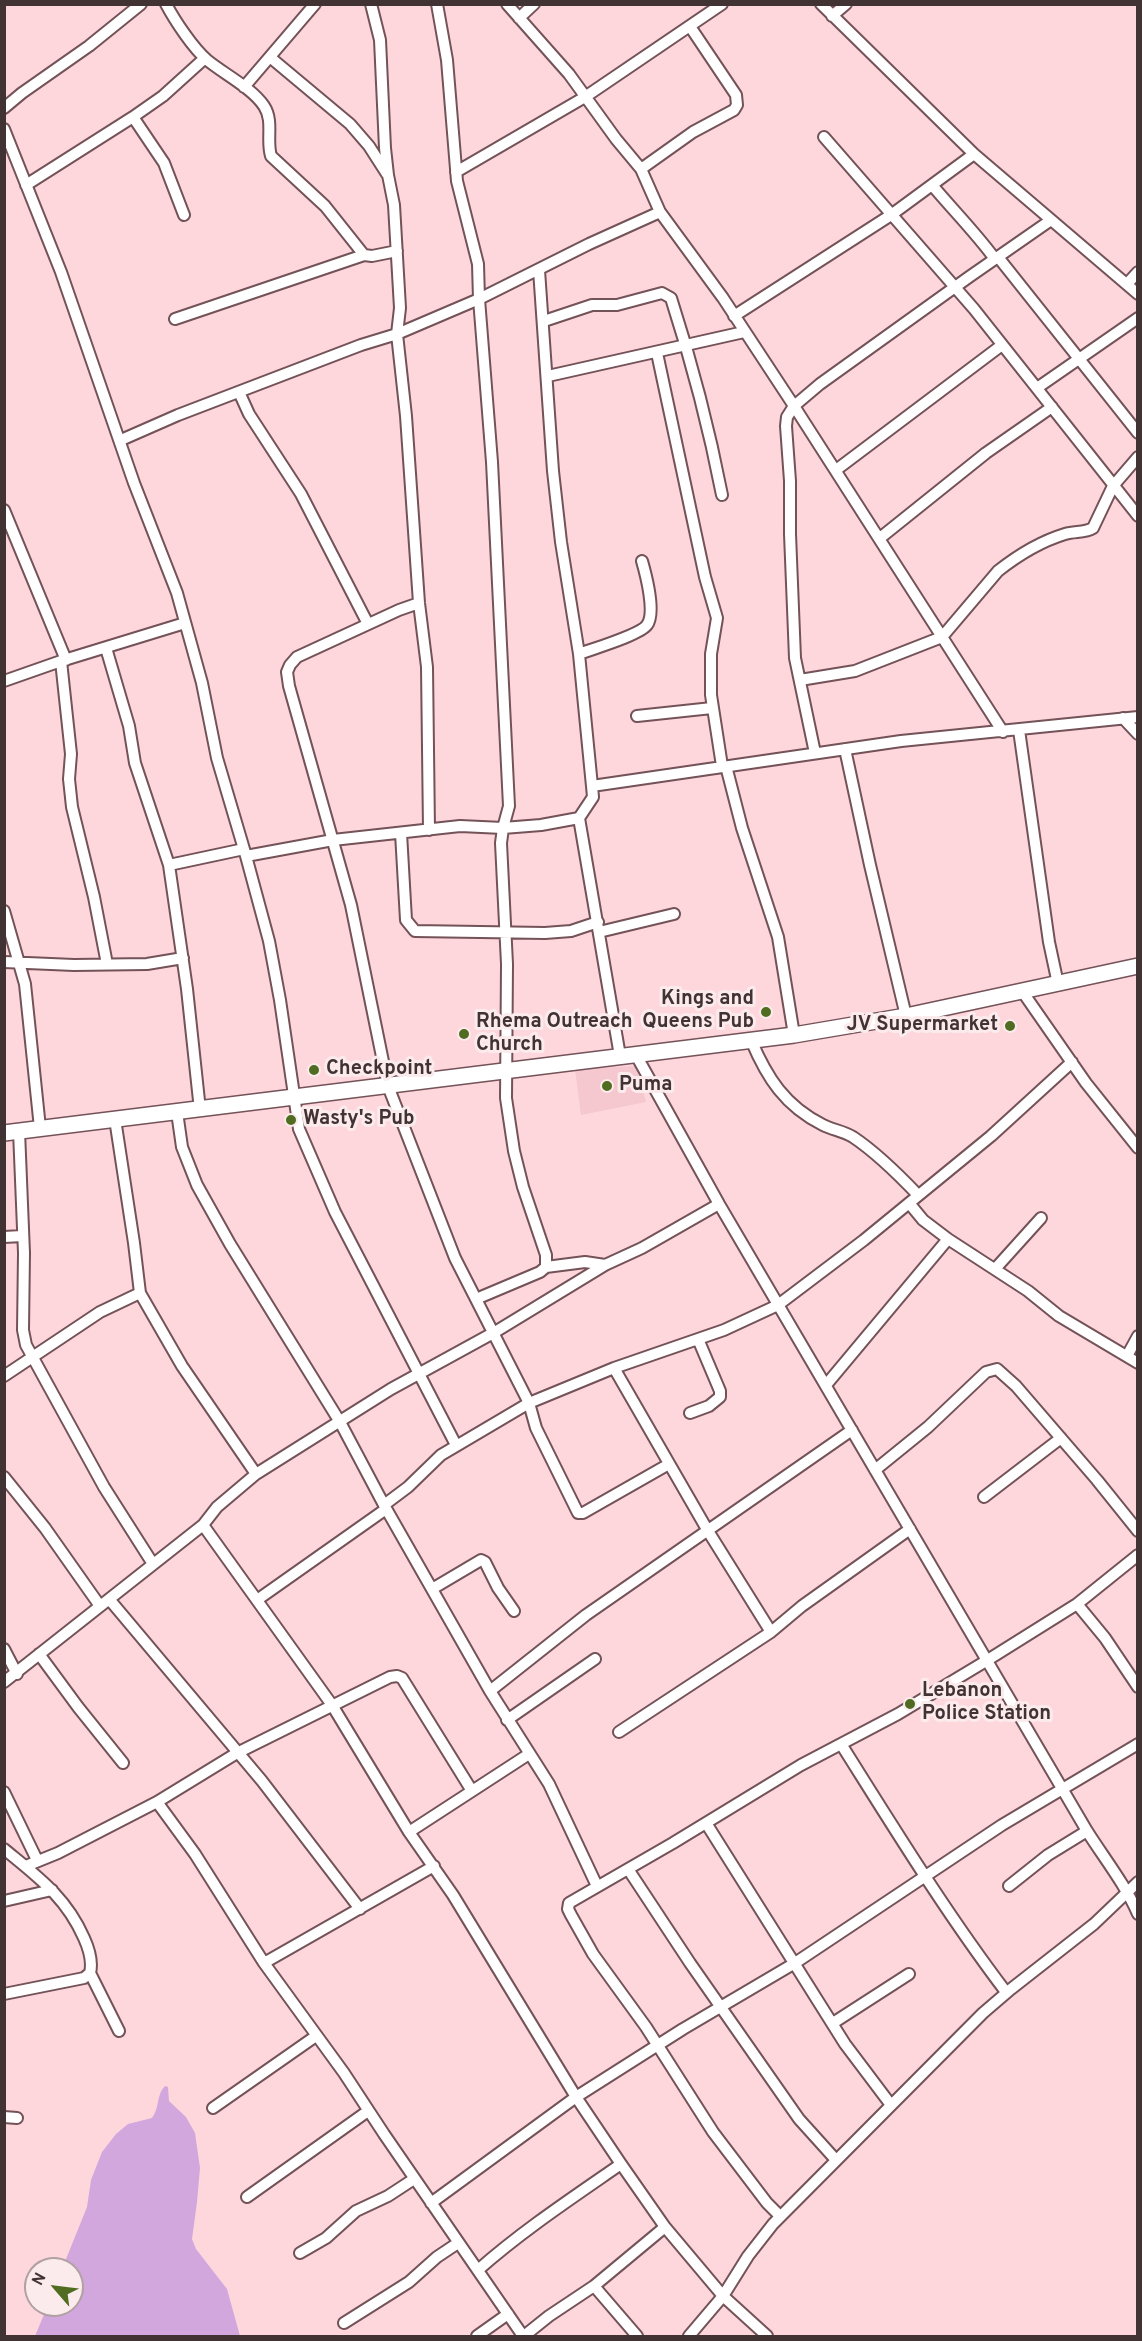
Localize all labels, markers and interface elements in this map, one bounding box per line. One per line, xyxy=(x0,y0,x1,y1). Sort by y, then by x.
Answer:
place label: Kings and Queens Pub xyxy=(642,988,754,1035)
marker: Kings and Queens Pub xyxy=(759,1005,773,1019)
place label: Rhema Outreach Church xyxy=(476,1011,633,1058)
place label: JV Supermarket xyxy=(847,1014,998,1038)
marker: JV Supermarket xyxy=(1003,1019,1017,1033)
marker: Rhema Outreach Church xyxy=(457,1027,471,1041)
place label: Checkpoint xyxy=(326,1058,432,1082)
marker: Checkpoint xyxy=(307,1063,321,1077)
place label: Puma xyxy=(619,1074,672,1098)
marker: Puma xyxy=(600,1079,614,1093)
place label: Wasty's Pub xyxy=(303,1108,415,1132)
marker: Wasty's Pub xyxy=(284,1113,298,1127)
place label: Lebanon Police Station xyxy=(922,1680,1051,1727)
marker: Lebanon Police Station xyxy=(903,1697,917,1711)
north arrow xyxy=(24,2257,84,2317)
text: N xyxy=(28,2270,51,2289)

